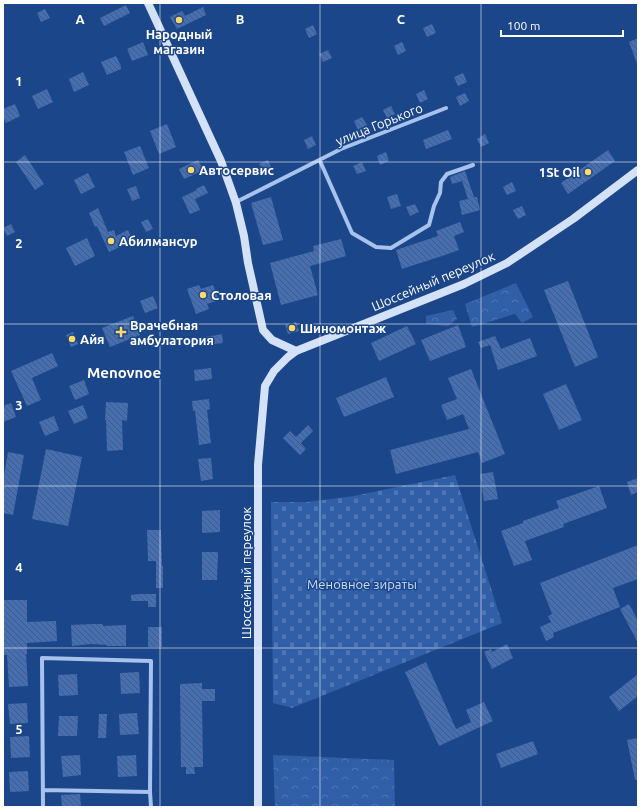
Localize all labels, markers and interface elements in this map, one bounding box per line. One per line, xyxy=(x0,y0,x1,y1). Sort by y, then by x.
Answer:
text: A xyxy=(75,12,85,26)
text: B xyxy=(236,12,245,26)
text: C xyxy=(397,12,406,26)
scale bar xyxy=(501,12,623,38)
marker: Народный магазин xyxy=(174,15,184,25)
text: 100 m xyxy=(507,19,540,32)
place label: Народный магазин xyxy=(146,27,212,56)
text: 1 xyxy=(15,74,23,88)
street label: улица Горького xyxy=(333,100,425,148)
place label: Автосервис xyxy=(199,163,274,177)
marker: Автосервис xyxy=(186,165,196,175)
place label: 1St Oil xyxy=(539,165,580,179)
marker: 1St Oil xyxy=(583,167,593,177)
place label: Абилмансур xyxy=(119,234,198,248)
text: 2 xyxy=(15,236,23,250)
marker: Абилмансур xyxy=(106,236,116,246)
street label: Шоссейный переулок xyxy=(369,249,497,313)
place label: Столовая xyxy=(211,288,272,302)
marker: Столовая xyxy=(198,290,208,300)
place label: Врачебная амбулатория xyxy=(130,318,214,347)
place label: Шиномонтаж xyxy=(300,321,386,335)
marker: Шиномонтаж xyxy=(287,323,297,333)
marker: Врачебная амбулатория xyxy=(115,326,127,338)
place label: Айя xyxy=(80,332,105,346)
marker: Айя xyxy=(67,334,77,344)
district label: Menovnoe xyxy=(87,364,161,381)
text: 3 xyxy=(15,398,23,412)
street label: Шоссейный переулок xyxy=(239,506,253,639)
text: 4 xyxy=(15,560,23,574)
park label: Меновное зираты xyxy=(307,577,417,591)
text: 5 xyxy=(15,722,23,736)

